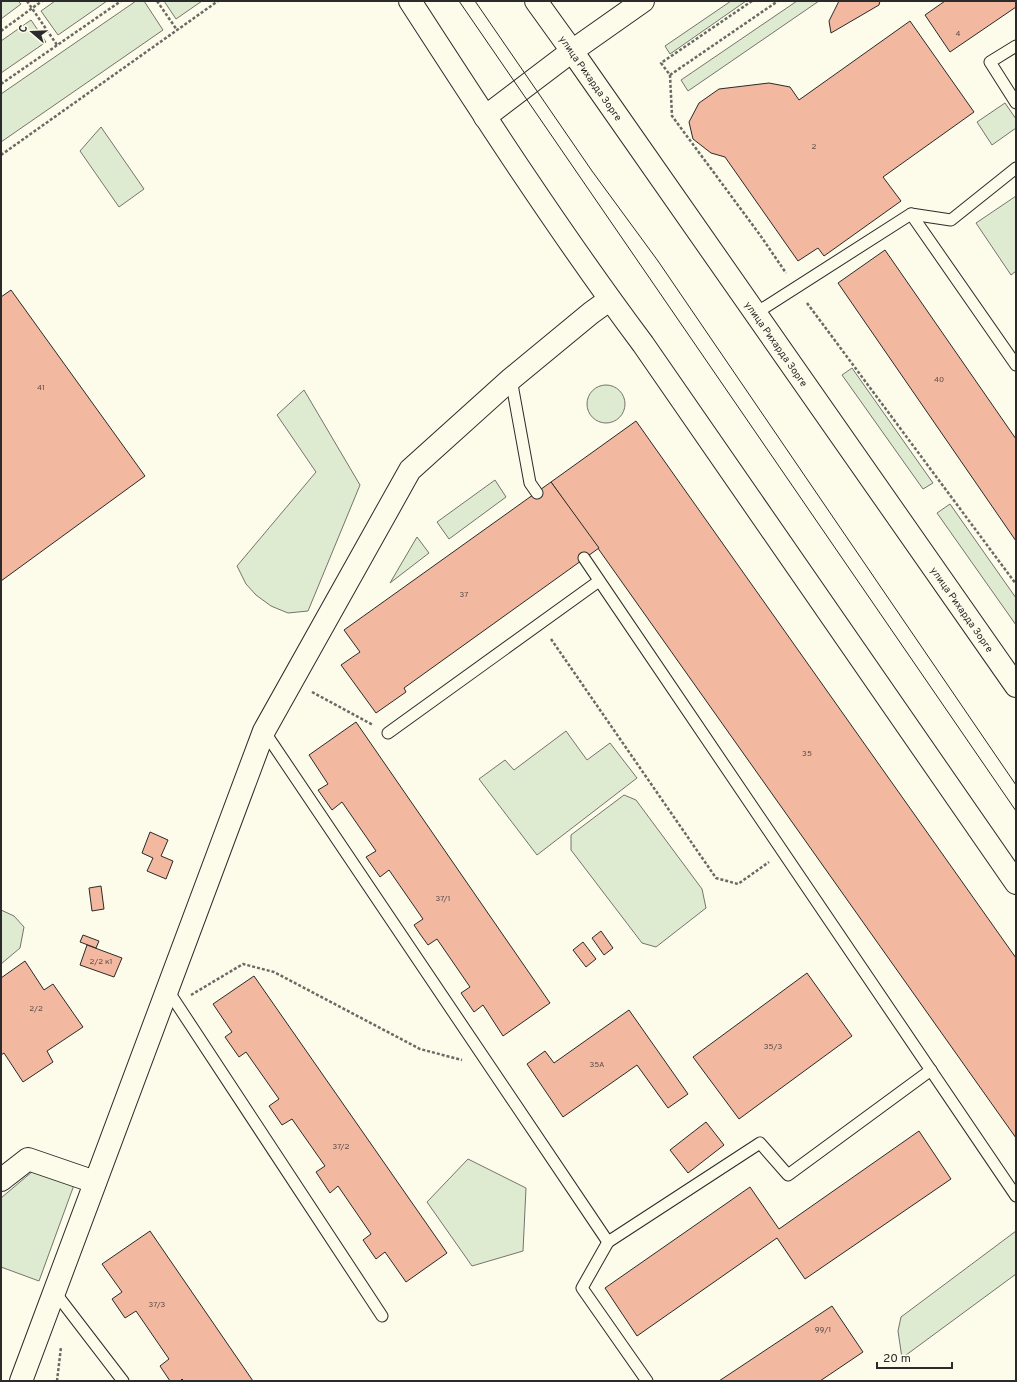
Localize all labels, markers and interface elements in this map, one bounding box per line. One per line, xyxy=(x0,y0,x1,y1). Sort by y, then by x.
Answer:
north arrow xyxy=(12,12,52,52)
text: С xyxy=(16,23,31,35)
house number: 4 xyxy=(956,29,961,39)
street label: улица Рихарда Зорге xyxy=(555,34,624,124)
house number: 2 xyxy=(812,142,817,152)
street label: улица Рихарда Зорге xyxy=(741,299,810,390)
house number: 40 xyxy=(934,375,944,385)
house number: 41 xyxy=(37,383,45,393)
street label: улица Рихарда Зорге xyxy=(927,565,995,655)
house number: 37 xyxy=(460,590,468,600)
house number: 35 xyxy=(802,749,812,759)
house number: 37/1 xyxy=(436,894,450,904)
house number: 2/2 к1 xyxy=(89,957,113,967)
house number: 2/2 xyxy=(29,1004,43,1014)
house number: 35/3 xyxy=(764,1042,782,1052)
house number: 35А xyxy=(589,1060,605,1070)
house number: 37/2 xyxy=(333,1142,350,1152)
house number: 37/3 xyxy=(149,1300,166,1310)
house number: 99/1 xyxy=(815,1325,831,1335)
scale bar xyxy=(877,1344,952,1370)
text: 20 m xyxy=(883,1351,911,1367)

